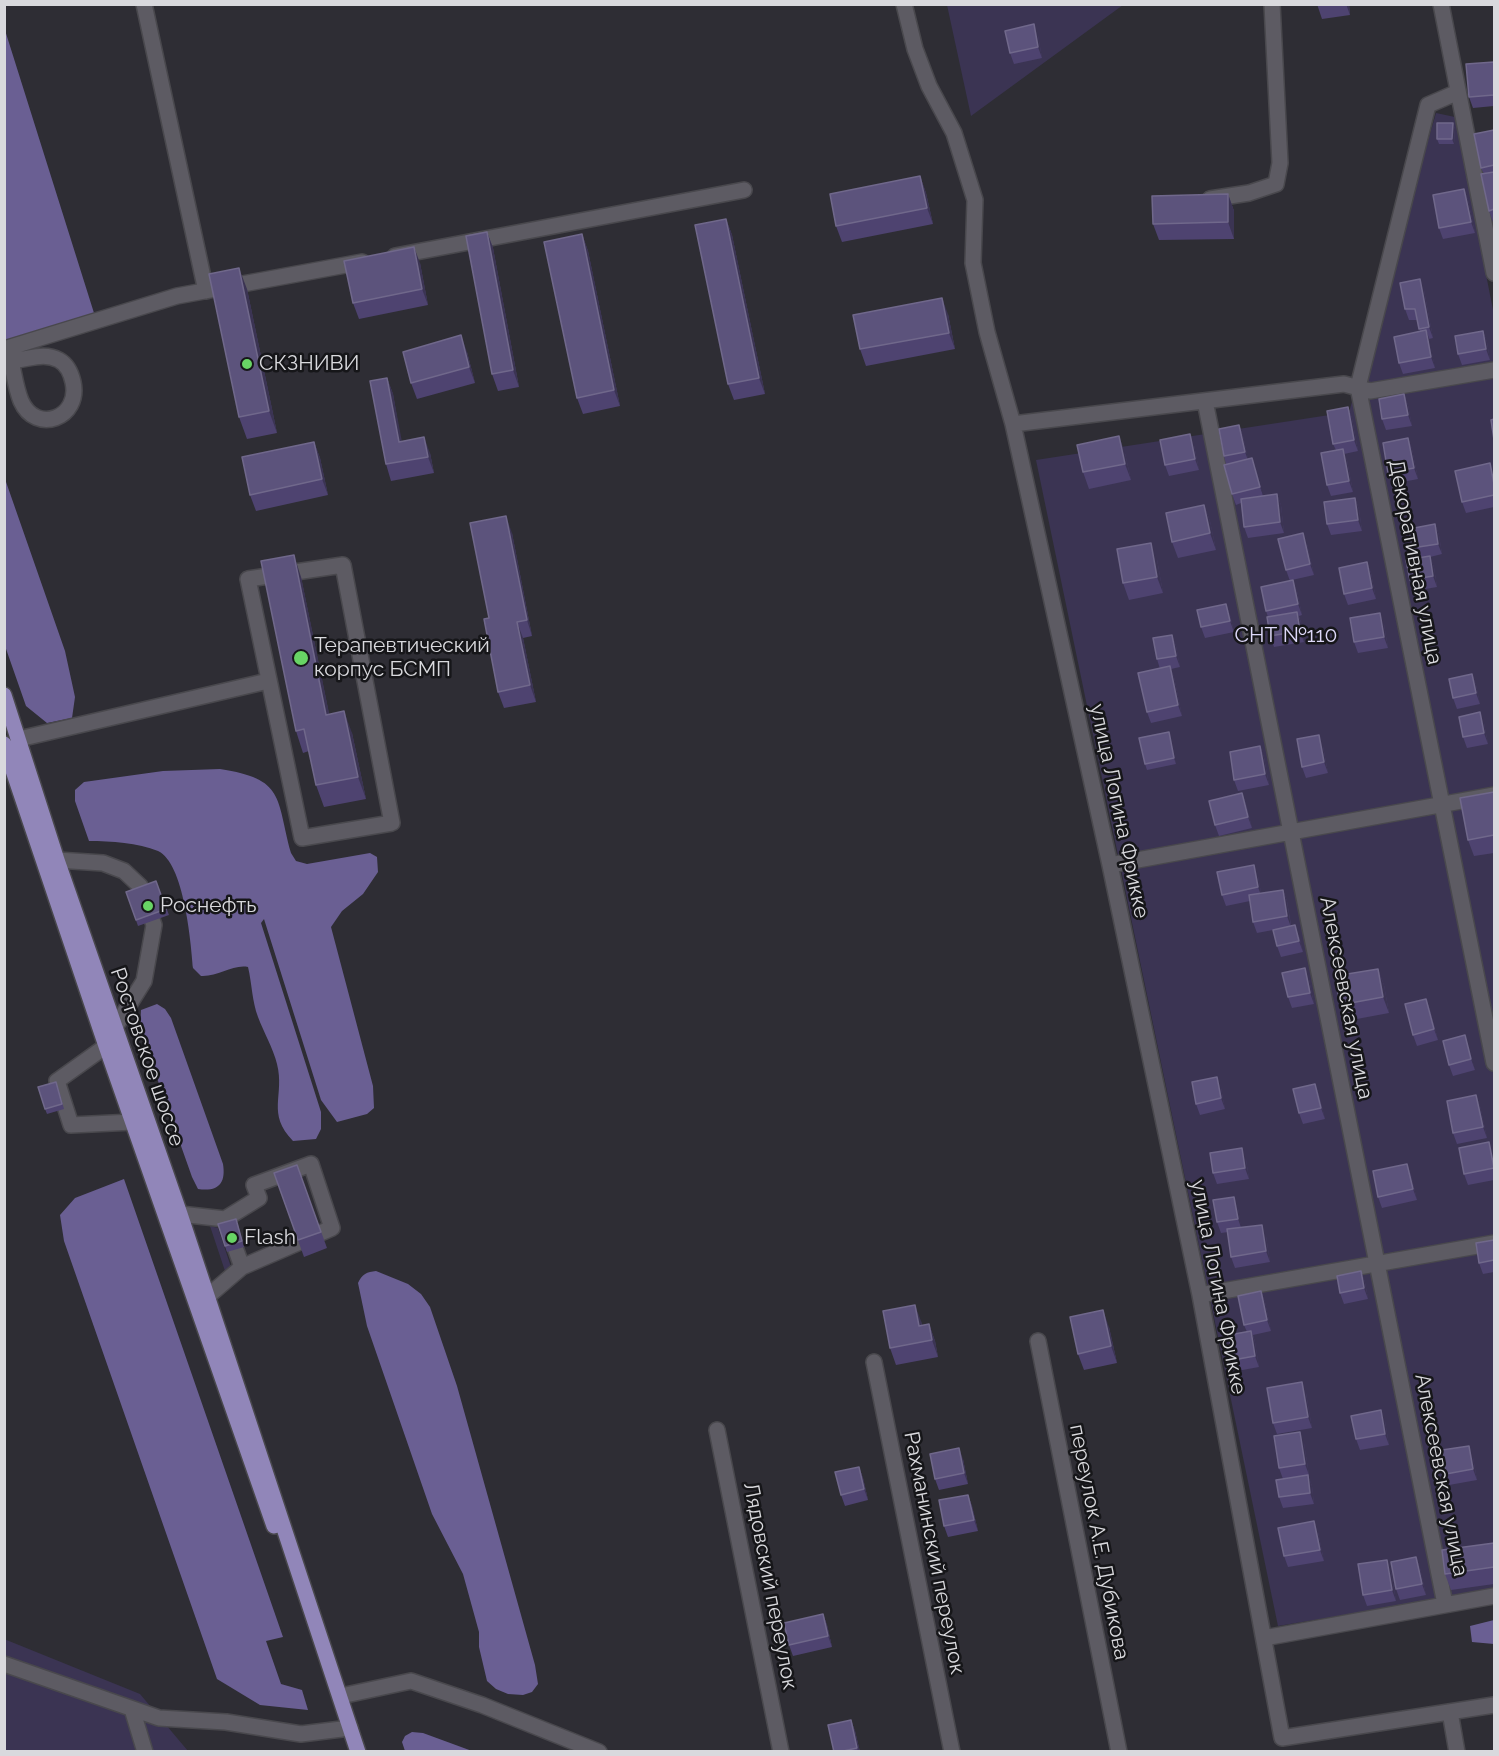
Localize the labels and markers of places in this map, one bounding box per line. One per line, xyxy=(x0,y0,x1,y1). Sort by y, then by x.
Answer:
place label: СКЗНИВИ xyxy=(259,351,360,377)
marker: СКЗНИВИ xyxy=(240,357,254,371)
place label: Терапевтический корпус БСМП xyxy=(314,633,490,683)
marker: Терапевтический корпус БСМП xyxy=(292,649,310,667)
place label: Роснефть xyxy=(160,893,257,919)
marker: Роснефть xyxy=(141,899,155,913)
place label: Flash xyxy=(244,1225,296,1251)
marker: Flash xyxy=(225,1231,239,1245)

